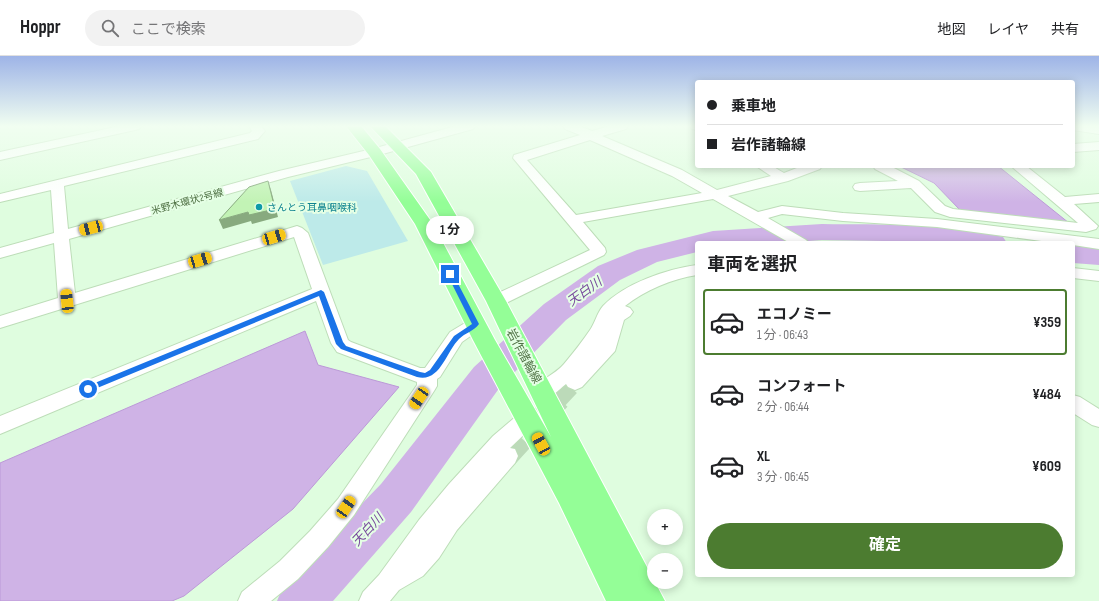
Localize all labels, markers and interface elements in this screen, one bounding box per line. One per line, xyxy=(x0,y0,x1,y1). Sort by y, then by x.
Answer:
search box xyxy=(85,10,365,46)
text: Hoppr xyxy=(20,16,61,39)
icon: search xyxy=(99,17,121,39)
text: ここで検索 xyxy=(131,20,206,39)
text: 地図 xyxy=(937,21,965,38)
text: レイヤ xyxy=(987,21,1029,38)
text: 共有 xyxy=(1051,21,1079,38)
text: 乗車地 xyxy=(731,97,776,116)
text: 岩作諸輪線 xyxy=(731,136,806,155)
street label: 米野木環状2号線 xyxy=(150,187,225,217)
marker: さんとう耳鼻咽喉科 xyxy=(254,202,264,212)
place label: さんとう耳鼻咽喉科 xyxy=(267,202,357,214)
callout: 1 分 xyxy=(426,216,474,244)
car xyxy=(78,219,104,237)
text: 1 分 xyxy=(440,222,460,238)
car xyxy=(261,228,287,246)
car xyxy=(187,251,213,269)
text: 車両を選択 xyxy=(707,254,797,275)
route end xyxy=(441,265,459,283)
water label: 天白川 xyxy=(564,273,607,310)
car xyxy=(60,288,74,314)
icon: car xyxy=(709,304,745,340)
text: エコノミー xyxy=(757,305,832,324)
text: ¥359 xyxy=(1033,313,1061,332)
street label: 岩作諸輪線 xyxy=(503,326,544,386)
text: 1 分 · 06:43 xyxy=(757,327,808,343)
icon: car xyxy=(709,376,745,412)
text: コンフォート xyxy=(757,377,847,396)
route start xyxy=(79,380,97,398)
car xyxy=(407,385,431,411)
text: ¥484 xyxy=(1032,385,1061,404)
text: 2 分 · 06:44 xyxy=(757,399,809,415)
car xyxy=(530,431,552,457)
text: XL xyxy=(757,447,770,466)
icon: car xyxy=(709,448,745,484)
text: ¥609 xyxy=(1032,457,1061,476)
text: 3 分 · 06:45 xyxy=(757,469,809,485)
car xyxy=(334,494,358,520)
water label: 天白川 xyxy=(349,509,388,549)
map controls xyxy=(647,509,683,589)
button: + xyxy=(647,509,683,545)
button: 確定 xyxy=(707,523,1063,569)
button: − xyxy=(647,553,683,589)

